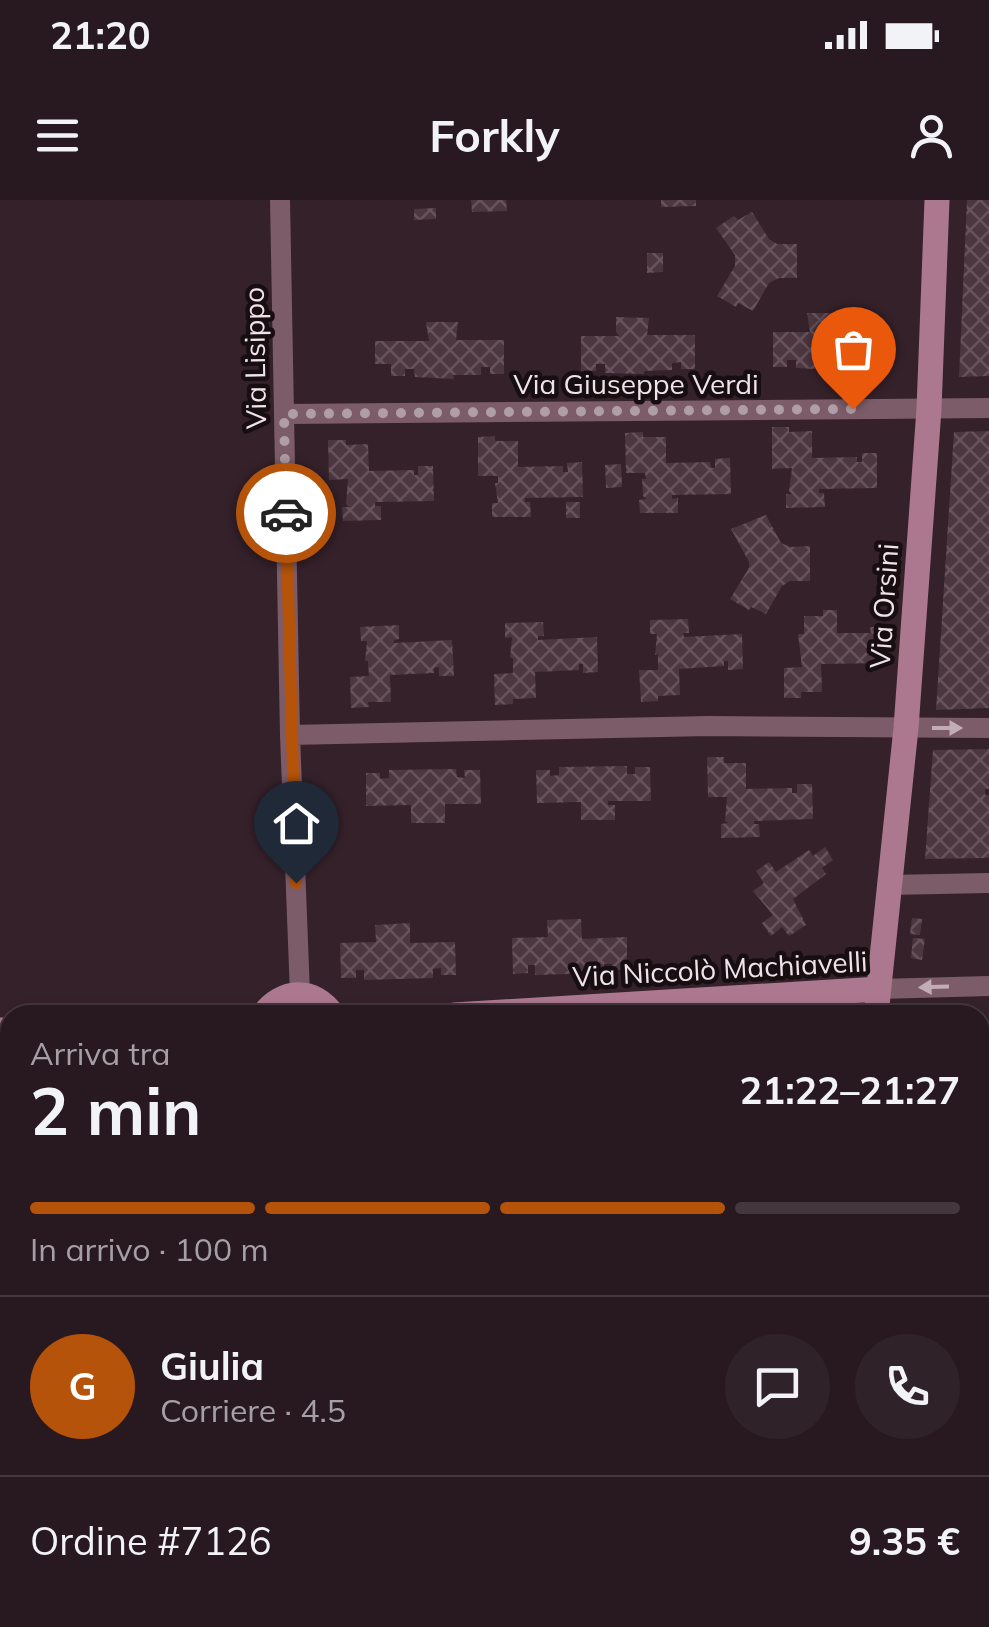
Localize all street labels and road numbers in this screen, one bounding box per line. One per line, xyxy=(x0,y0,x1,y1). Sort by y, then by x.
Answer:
street label: Via Lisippo xyxy=(236,287,273,429)
street label: Via Giuseppe Verdi xyxy=(513,366,759,401)
street label: Via Orsini xyxy=(862,542,905,670)
street label: Via Niccolò Machiavelli xyxy=(572,943,868,994)

